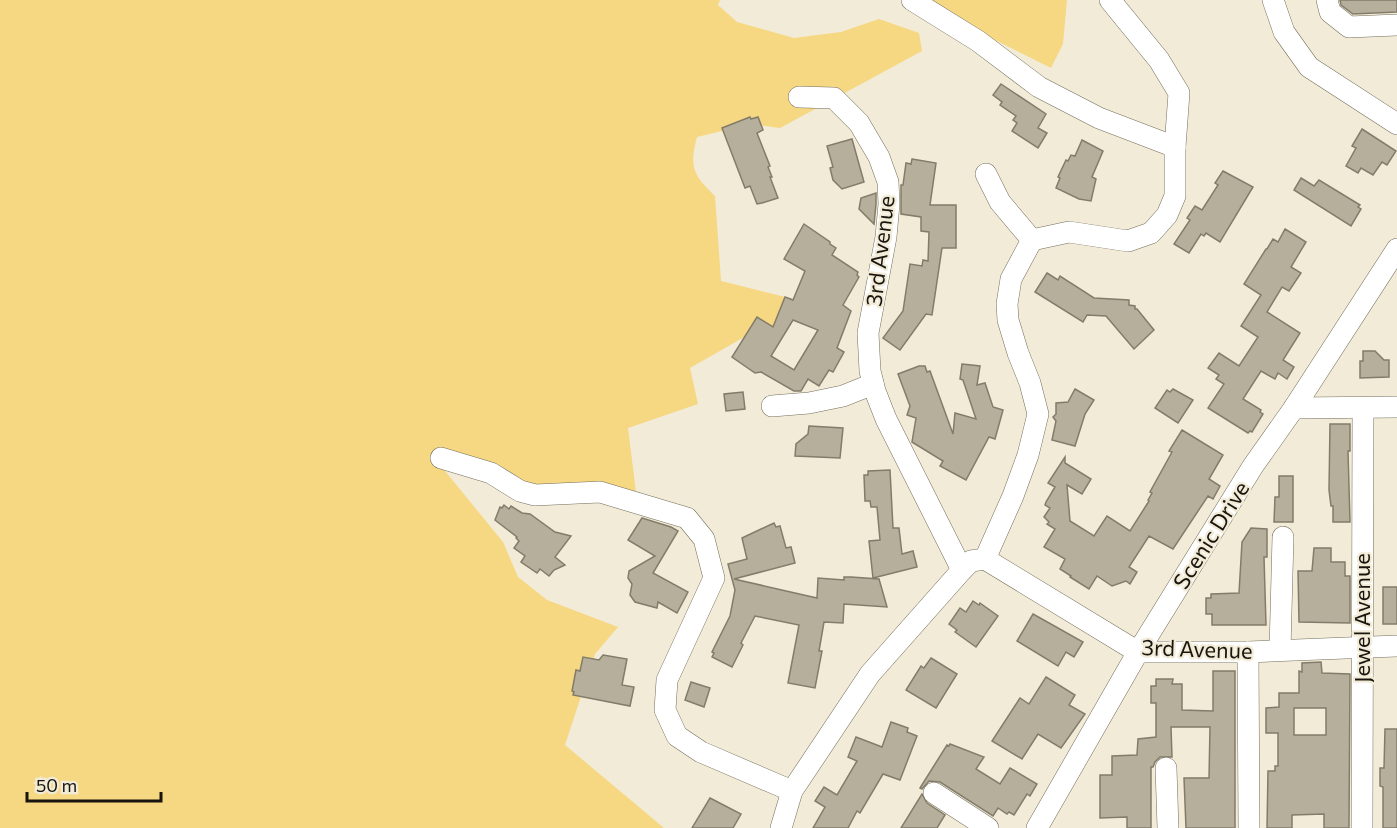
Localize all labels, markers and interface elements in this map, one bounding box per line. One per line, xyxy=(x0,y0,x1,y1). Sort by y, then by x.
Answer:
street label: 3rd Avenue xyxy=(859,194,900,308)
street label: Scenic Drive xyxy=(1167,476,1254,594)
street label: Jewel Avenue xyxy=(1348,553,1375,683)
street label: 3rd Avenue xyxy=(1141,633,1253,664)
scale bar xyxy=(27,765,160,803)
text: 50 m xyxy=(36,774,77,796)

